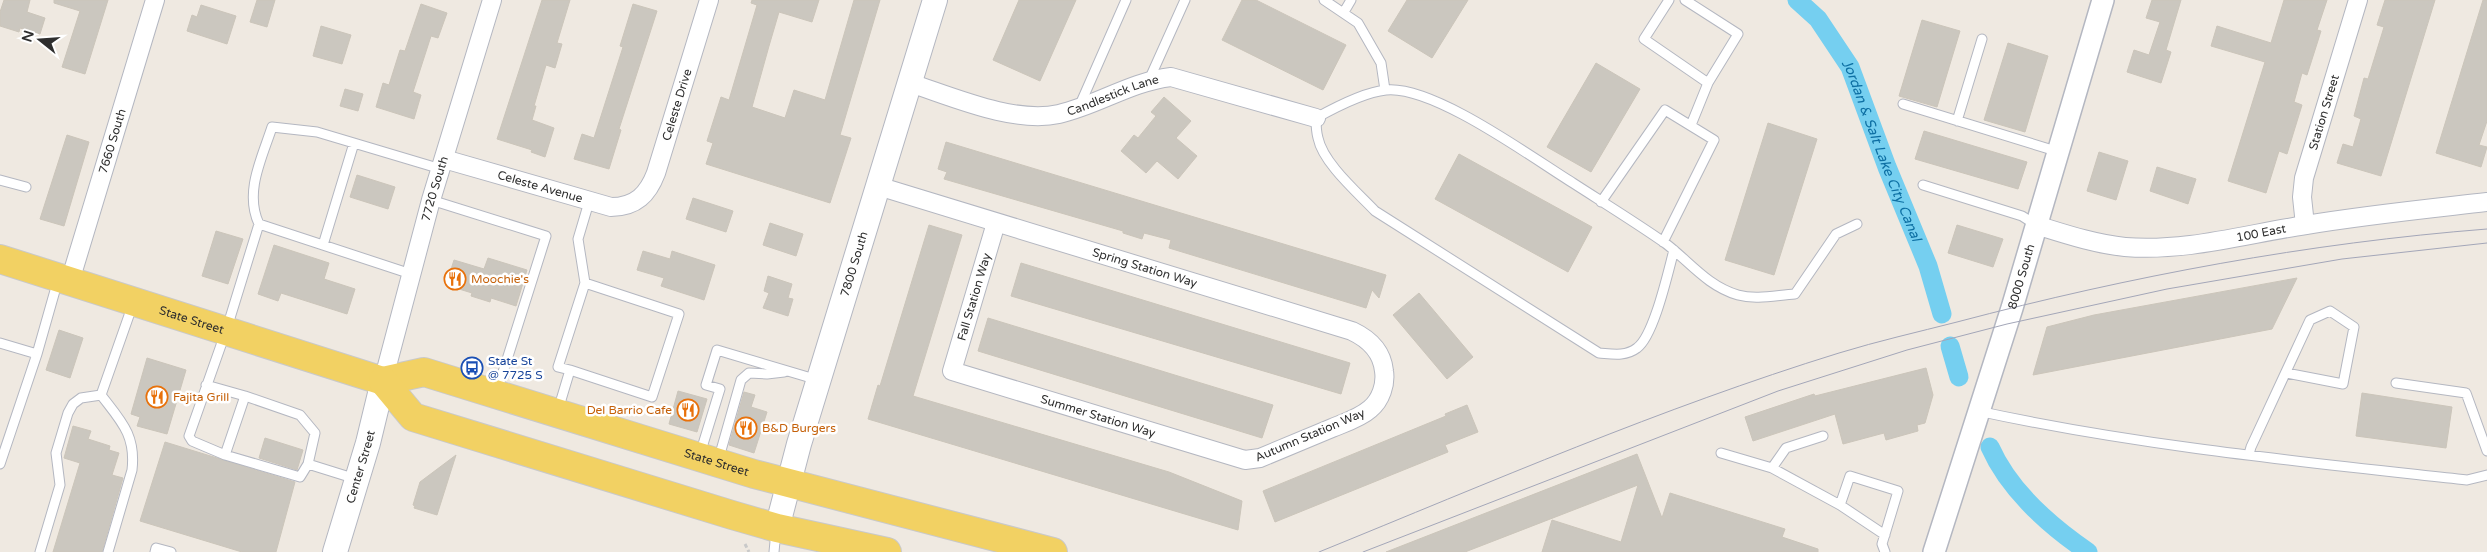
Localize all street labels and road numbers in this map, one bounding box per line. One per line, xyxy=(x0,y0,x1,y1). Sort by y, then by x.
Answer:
street label: Celeste Drive xyxy=(659,67,695,142)
street label: Candlestick Lane xyxy=(1065,72,1160,119)
street label: Station Street xyxy=(2306,72,2342,152)
street label: 7660 South xyxy=(96,107,129,175)
street label: 7720 South xyxy=(419,155,451,223)
street label: Celeste Avenue xyxy=(496,168,584,206)
street label: 100 East xyxy=(2235,221,2287,245)
street label: 7800 South xyxy=(838,230,871,298)
street label: 8000 South xyxy=(2005,242,2038,311)
street label: Spring Station Way xyxy=(1091,245,1199,290)
street label: Fall Station Way xyxy=(954,251,994,342)
street label: State Street xyxy=(157,303,226,337)
street label: Summer Station Way xyxy=(1039,392,1158,440)
street label: Autumn Station Way xyxy=(1253,405,1367,464)
street label: Center Street xyxy=(343,428,378,505)
street label: State Street xyxy=(682,446,751,479)

